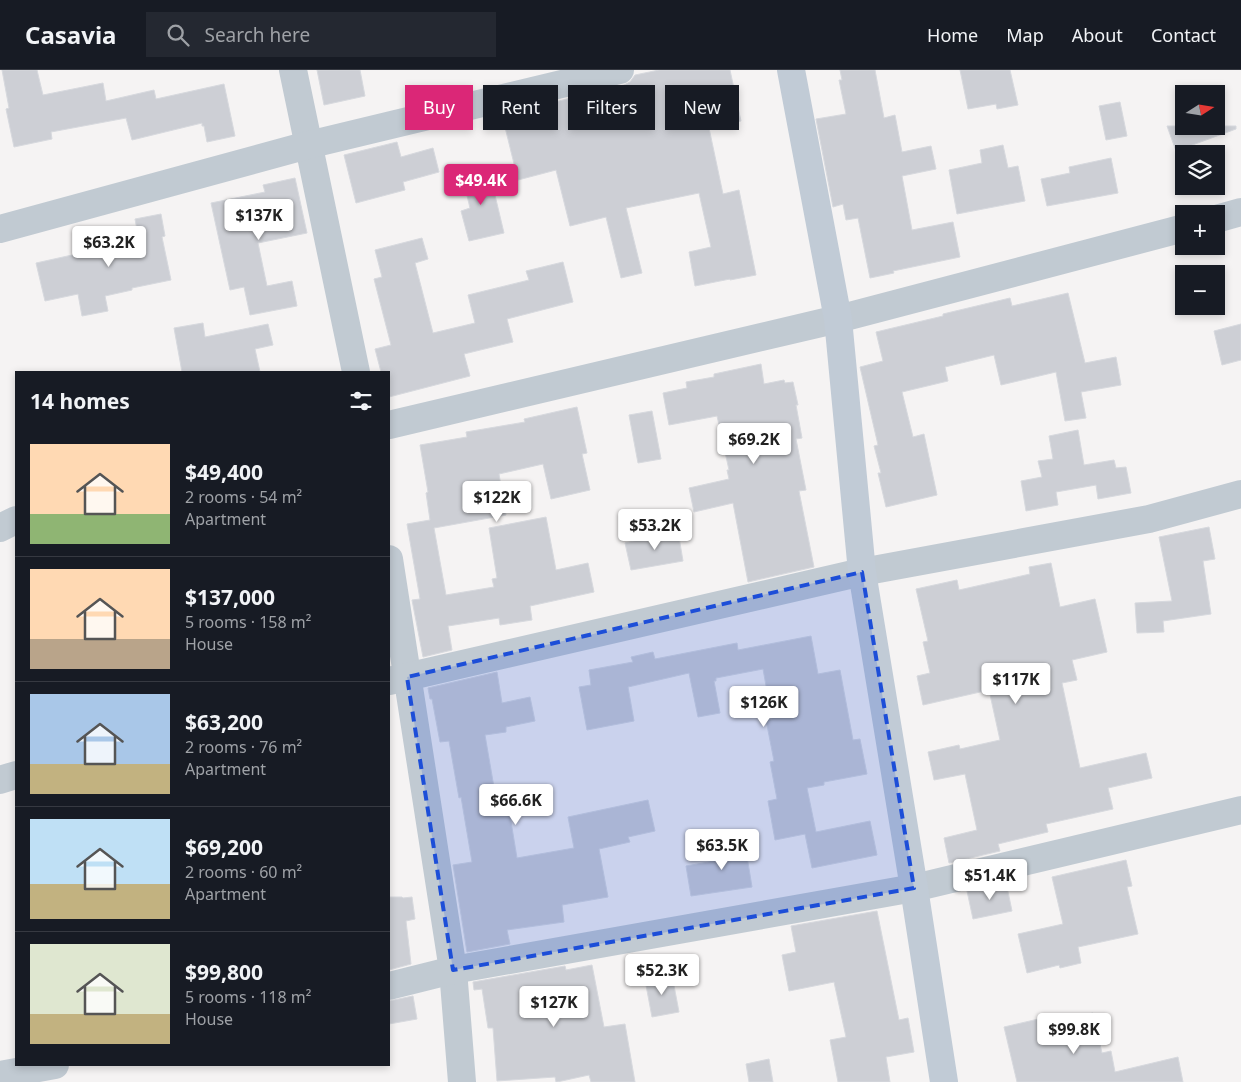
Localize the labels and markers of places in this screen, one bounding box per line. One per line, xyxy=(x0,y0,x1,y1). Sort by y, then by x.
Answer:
pin: $49.4K xyxy=(440,164,522,206)
pin: $137K xyxy=(224,198,294,241)
pin: $63.2K xyxy=(68,226,150,268)
pin: $69.2K xyxy=(713,422,795,465)
pin: $122K xyxy=(462,480,532,523)
pin: $53.2K xyxy=(614,508,696,551)
pin: $117K xyxy=(981,662,1051,705)
pin: $126K xyxy=(729,686,799,728)
pin: $66.6K xyxy=(475,784,557,826)
pin: $63.5K xyxy=(681,828,763,871)
pin: $51.4K xyxy=(949,858,1031,901)
pin: $52.3K xyxy=(621,954,703,996)
pin: $127K xyxy=(519,986,589,1028)
pin: $99.8K xyxy=(1033,1012,1115,1055)

